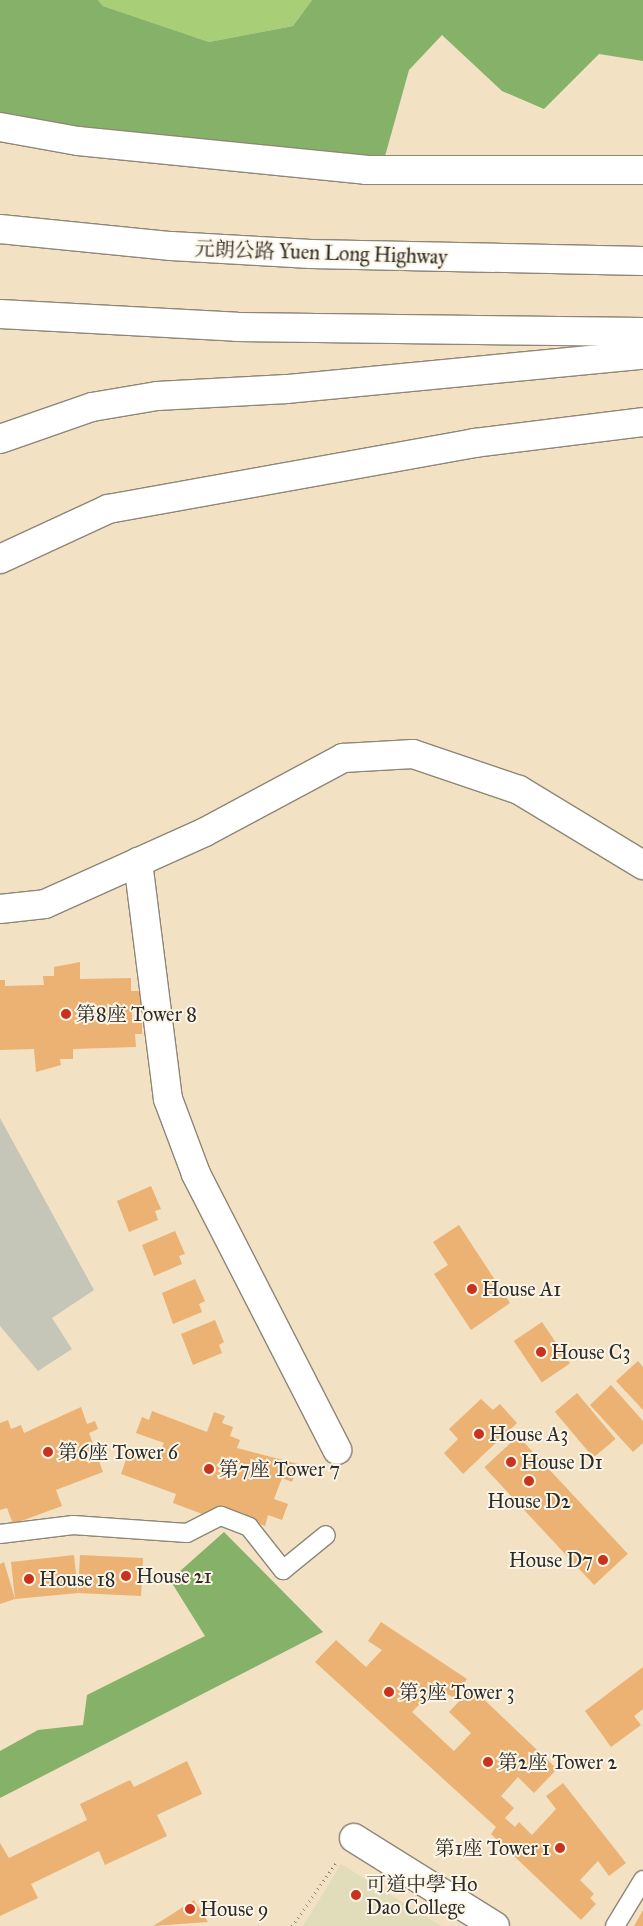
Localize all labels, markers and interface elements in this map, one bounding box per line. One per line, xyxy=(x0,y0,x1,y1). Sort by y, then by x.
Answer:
street label: 元朗公路 Yuen Long Highway xyxy=(194,237,448,269)
place label: 第8座 Tower 8 xyxy=(76,1002,197,1026)
marker: 第8座 Tower 8 xyxy=(60,1008,72,1020)
place label: House A1 xyxy=(482,1277,561,1301)
marker: House A1 xyxy=(466,1283,478,1295)
place label: House C3 xyxy=(551,1340,631,1364)
marker: House C3 xyxy=(535,1346,547,1358)
place label: House A3 xyxy=(489,1422,568,1446)
marker: House A3 xyxy=(473,1428,485,1440)
place label: 第6座 Tower 6 xyxy=(58,1440,178,1464)
marker: 第6座 Tower 6 xyxy=(42,1446,54,1458)
place label: House D1 xyxy=(521,1450,603,1474)
marker: House D1 xyxy=(505,1456,517,1468)
place label: 第7座 Tower 7 xyxy=(219,1457,340,1481)
marker: 第7座 Tower 7 xyxy=(203,1463,215,1475)
marker: House D2 xyxy=(523,1475,535,1487)
place label: House D2 xyxy=(487,1489,571,1513)
place label: House D7 xyxy=(509,1548,593,1572)
marker: House D7 xyxy=(597,1554,609,1566)
place label: House 21 xyxy=(136,1564,212,1588)
place label: House 18 xyxy=(39,1567,115,1591)
marker: House 21 xyxy=(120,1570,132,1582)
marker: House 18 xyxy=(23,1573,35,1585)
place label: 第3座 Tower 3 xyxy=(399,1680,515,1704)
marker: 第3座 Tower 3 xyxy=(383,1686,395,1698)
place label: 第2座 Tower 2 xyxy=(498,1750,617,1774)
marker: 第2座 Tower 2 xyxy=(482,1756,494,1768)
place label: 第1座 Tower 1 xyxy=(435,1836,550,1860)
marker: 第1座 Tower 1 xyxy=(554,1842,566,1854)
place label: 可道中學 Ho Dao College xyxy=(366,1872,478,1919)
marker: 可道中學 Ho Dao College xyxy=(350,1889,362,1901)
place label: House 9 xyxy=(200,1897,269,1921)
marker: House 9 xyxy=(184,1903,196,1915)

